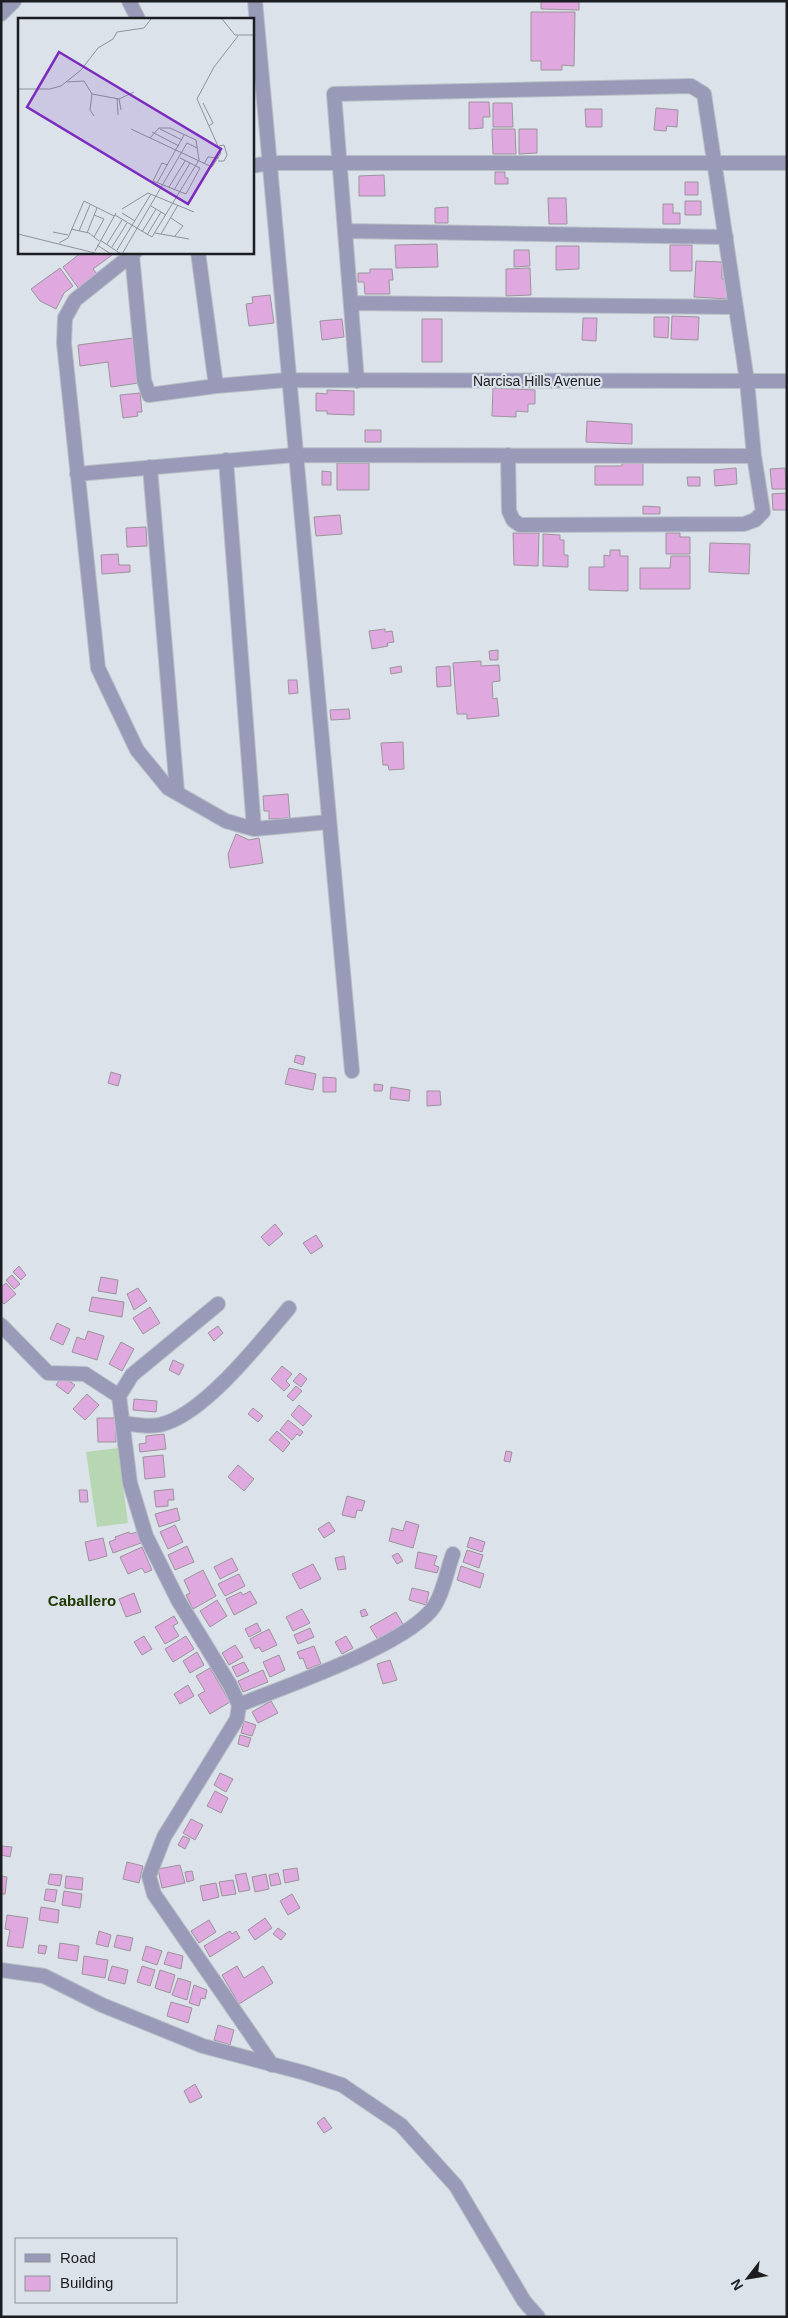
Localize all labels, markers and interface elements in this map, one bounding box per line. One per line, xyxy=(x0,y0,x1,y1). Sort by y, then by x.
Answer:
inset map xyxy=(18,18,254,254)
street label: Narcisa Hills Avenue xyxy=(473,373,601,389)
district label: Caballero xyxy=(48,1592,116,1609)
legend xyxy=(15,2238,178,2303)
text: Road xyxy=(60,2249,96,2266)
north arrow xyxy=(723,2253,773,2303)
text: Building xyxy=(60,2274,113,2291)
text: N xyxy=(727,2276,746,2293)

